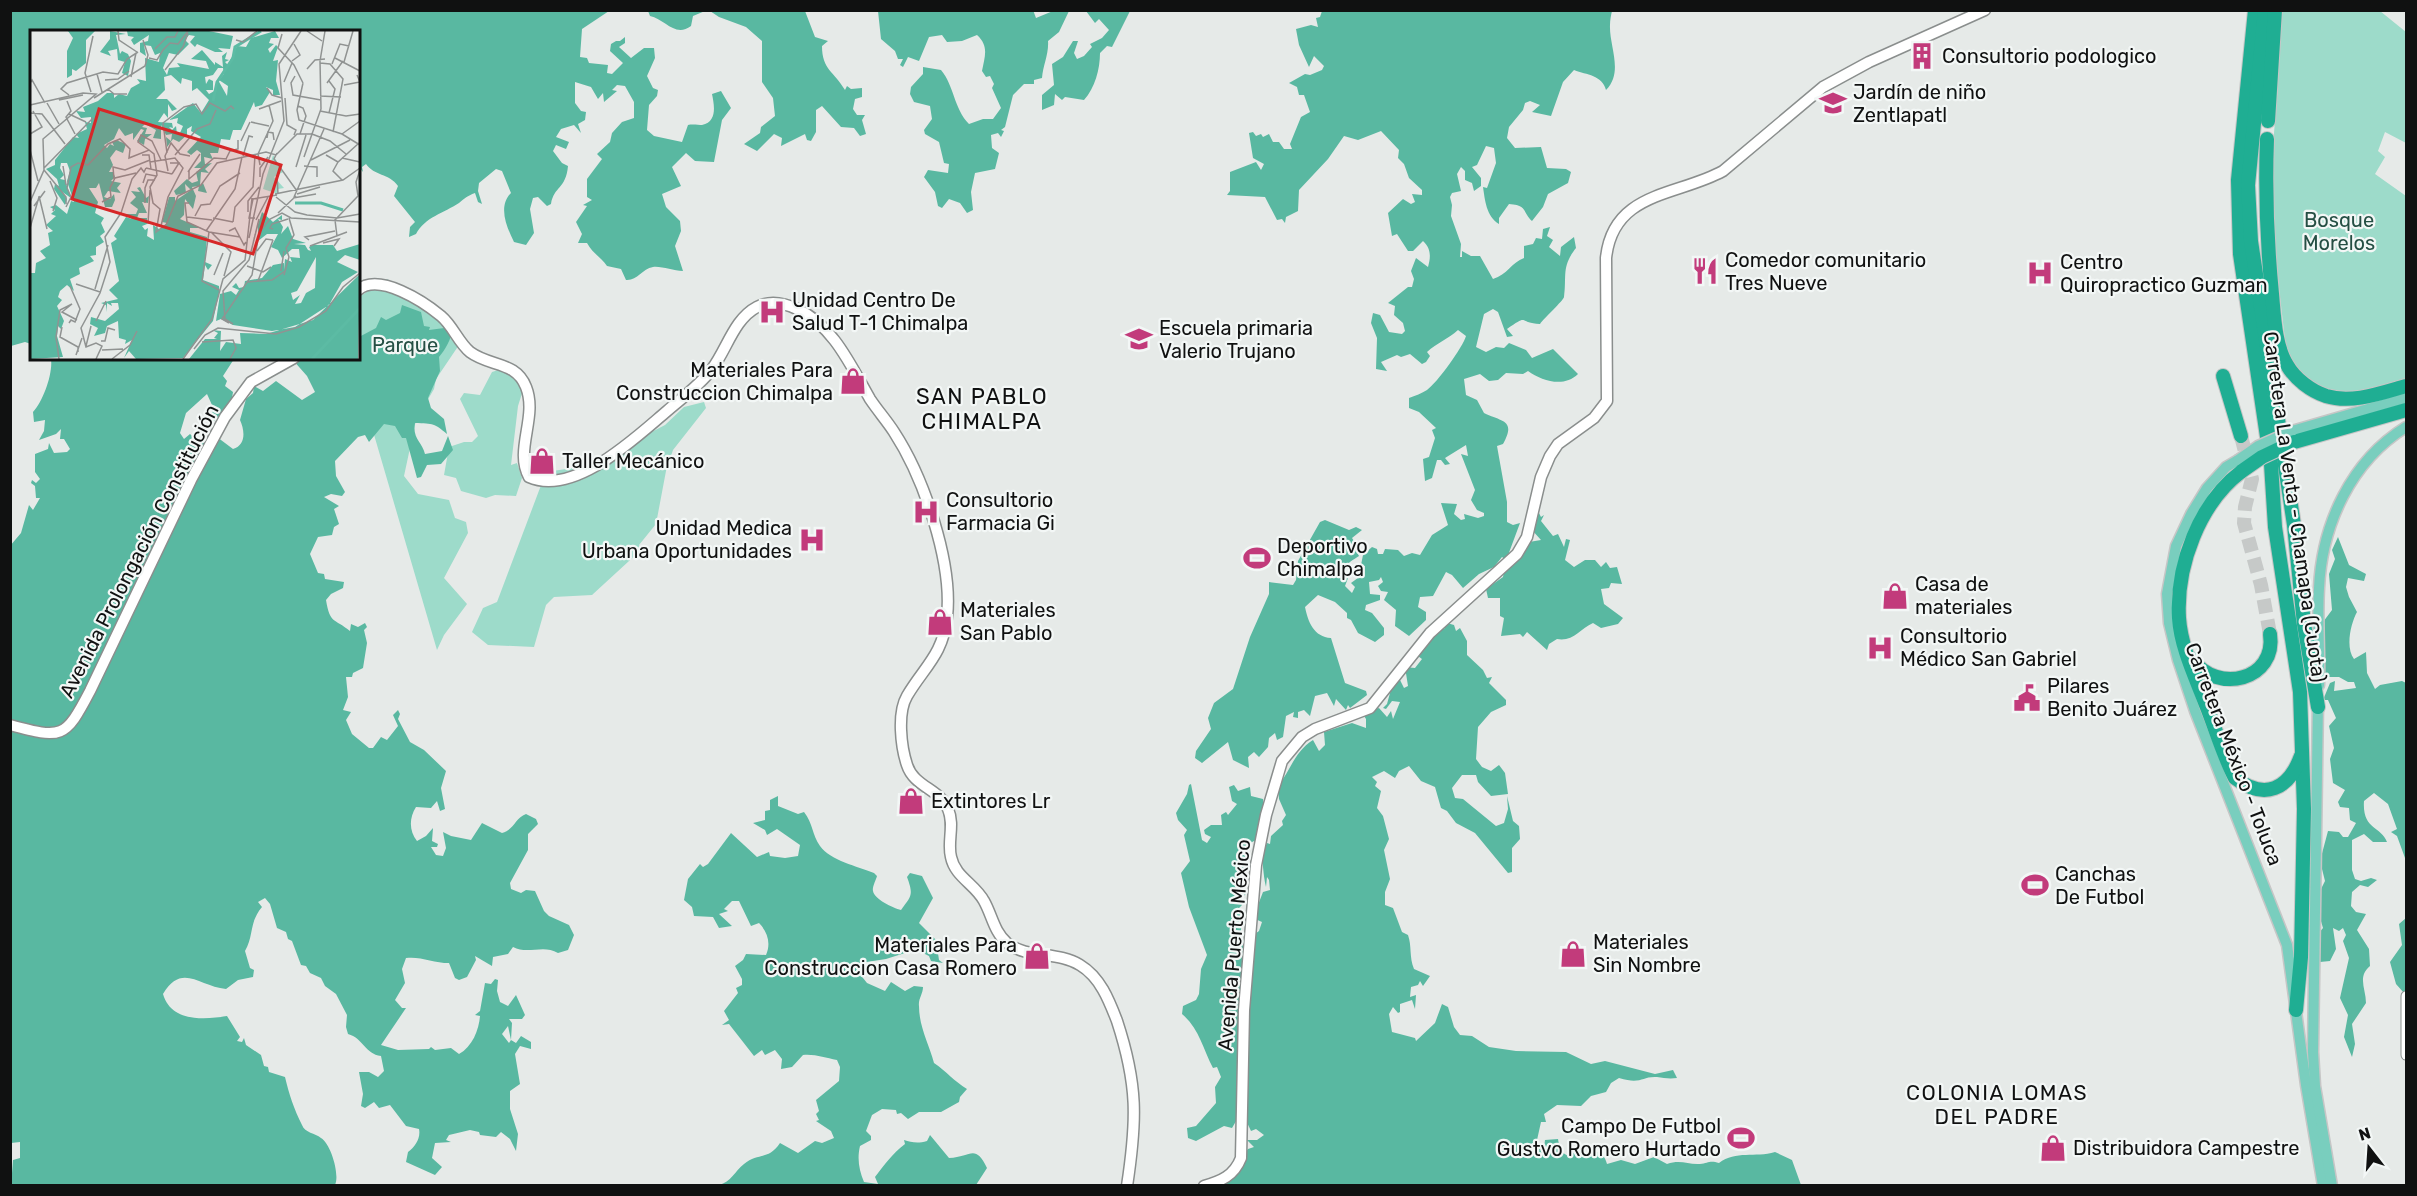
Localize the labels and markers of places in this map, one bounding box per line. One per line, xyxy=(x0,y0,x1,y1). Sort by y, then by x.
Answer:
building icon: Consultorio podologico xyxy=(1907,41,1937,71)
place label: Consultorio podologico xyxy=(1942,44,2157,68)
place label: Jardín de niño Zentlapatl xyxy=(1853,80,1986,127)
school or university icon: Jardín de niño Zentlapatl xyxy=(1818,88,1848,118)
place label: Comedor comunitario Tres Nueve xyxy=(1725,248,1926,295)
place label: Centro Quiropractico Guzman xyxy=(2060,250,2268,297)
restaurant icon: Comedor comunitario Tres Nueve xyxy=(1690,256,1720,286)
hospital icon: Centro Quiropractico Guzman xyxy=(2025,258,2055,288)
place label: Unidad Centro De Salud T-1 Chimalpa xyxy=(792,288,968,335)
hospital icon: Unidad Centro De Salud T-1 Chimalpa xyxy=(757,297,787,327)
place label: Escuela primaria Valerio Trujano xyxy=(1159,316,1313,363)
school or university icon: Escuela primaria Valerio Trujano xyxy=(1124,324,1154,354)
place label: Materiales Para Construccion Chimalpa xyxy=(616,358,833,405)
shop icon: Materiales Para Construccion Chimalpa xyxy=(838,366,868,396)
shop icon: Taller Mecánico xyxy=(527,446,557,476)
place label: Taller Mecánico xyxy=(562,449,704,473)
place label: Consultorio Farmacia Gi xyxy=(946,488,1055,535)
hospital icon: Consultorio Farmacia Gi xyxy=(911,497,941,527)
place label: Unidad Medica Urbana Oportunidades xyxy=(582,516,792,563)
hospital icon: Unidad Medica Urbana Oportunidades xyxy=(797,525,827,555)
place label: Deportivo Chimalpa xyxy=(1277,534,1368,581)
sports icon: Deportivo Chimalpa xyxy=(1242,543,1272,573)
place label: Casa de materiales xyxy=(1915,572,2012,619)
shop icon: Casa de materiales xyxy=(1880,581,1910,611)
place label: Materiales San Pablo xyxy=(960,598,1056,645)
shop icon: Materiales San Pablo xyxy=(925,607,955,637)
place label: Consultorio Médico San Gabriel xyxy=(1900,624,2077,671)
hospital icon: Consultorio Médico San Gabriel xyxy=(1865,633,1895,663)
place label: Pilares Benito Juárez xyxy=(2047,674,2177,721)
public building icon: Pilares Benito Juárez xyxy=(2012,683,2042,713)
shop icon: Extintores Lr xyxy=(896,786,926,816)
place label: Extintores Lr xyxy=(931,789,1051,813)
place label: Canchas De Futbol xyxy=(2055,862,2144,909)
sports icon: Canchas De Futbol xyxy=(2020,870,2050,900)
place label: Materiales Sin Nombre xyxy=(1593,930,1701,977)
place label: Materiales Para Construccion Casa Romero xyxy=(764,933,1017,980)
shop icon: Materiales Sin Nombre xyxy=(1558,939,1588,969)
shop icon: Materiales Para Construccion Casa Romero xyxy=(1022,941,1052,971)
place label: Campo De Futbol Gustvo Romero Hurtado xyxy=(1497,1114,1721,1161)
sports icon: Campo De Futbol Gustvo Romero Hurtado xyxy=(1726,1123,1756,1153)
shop icon: Distribuidora Campestre xyxy=(2038,1133,2068,1163)
place label: Distribuidora Campestre xyxy=(2073,1136,2299,1160)

